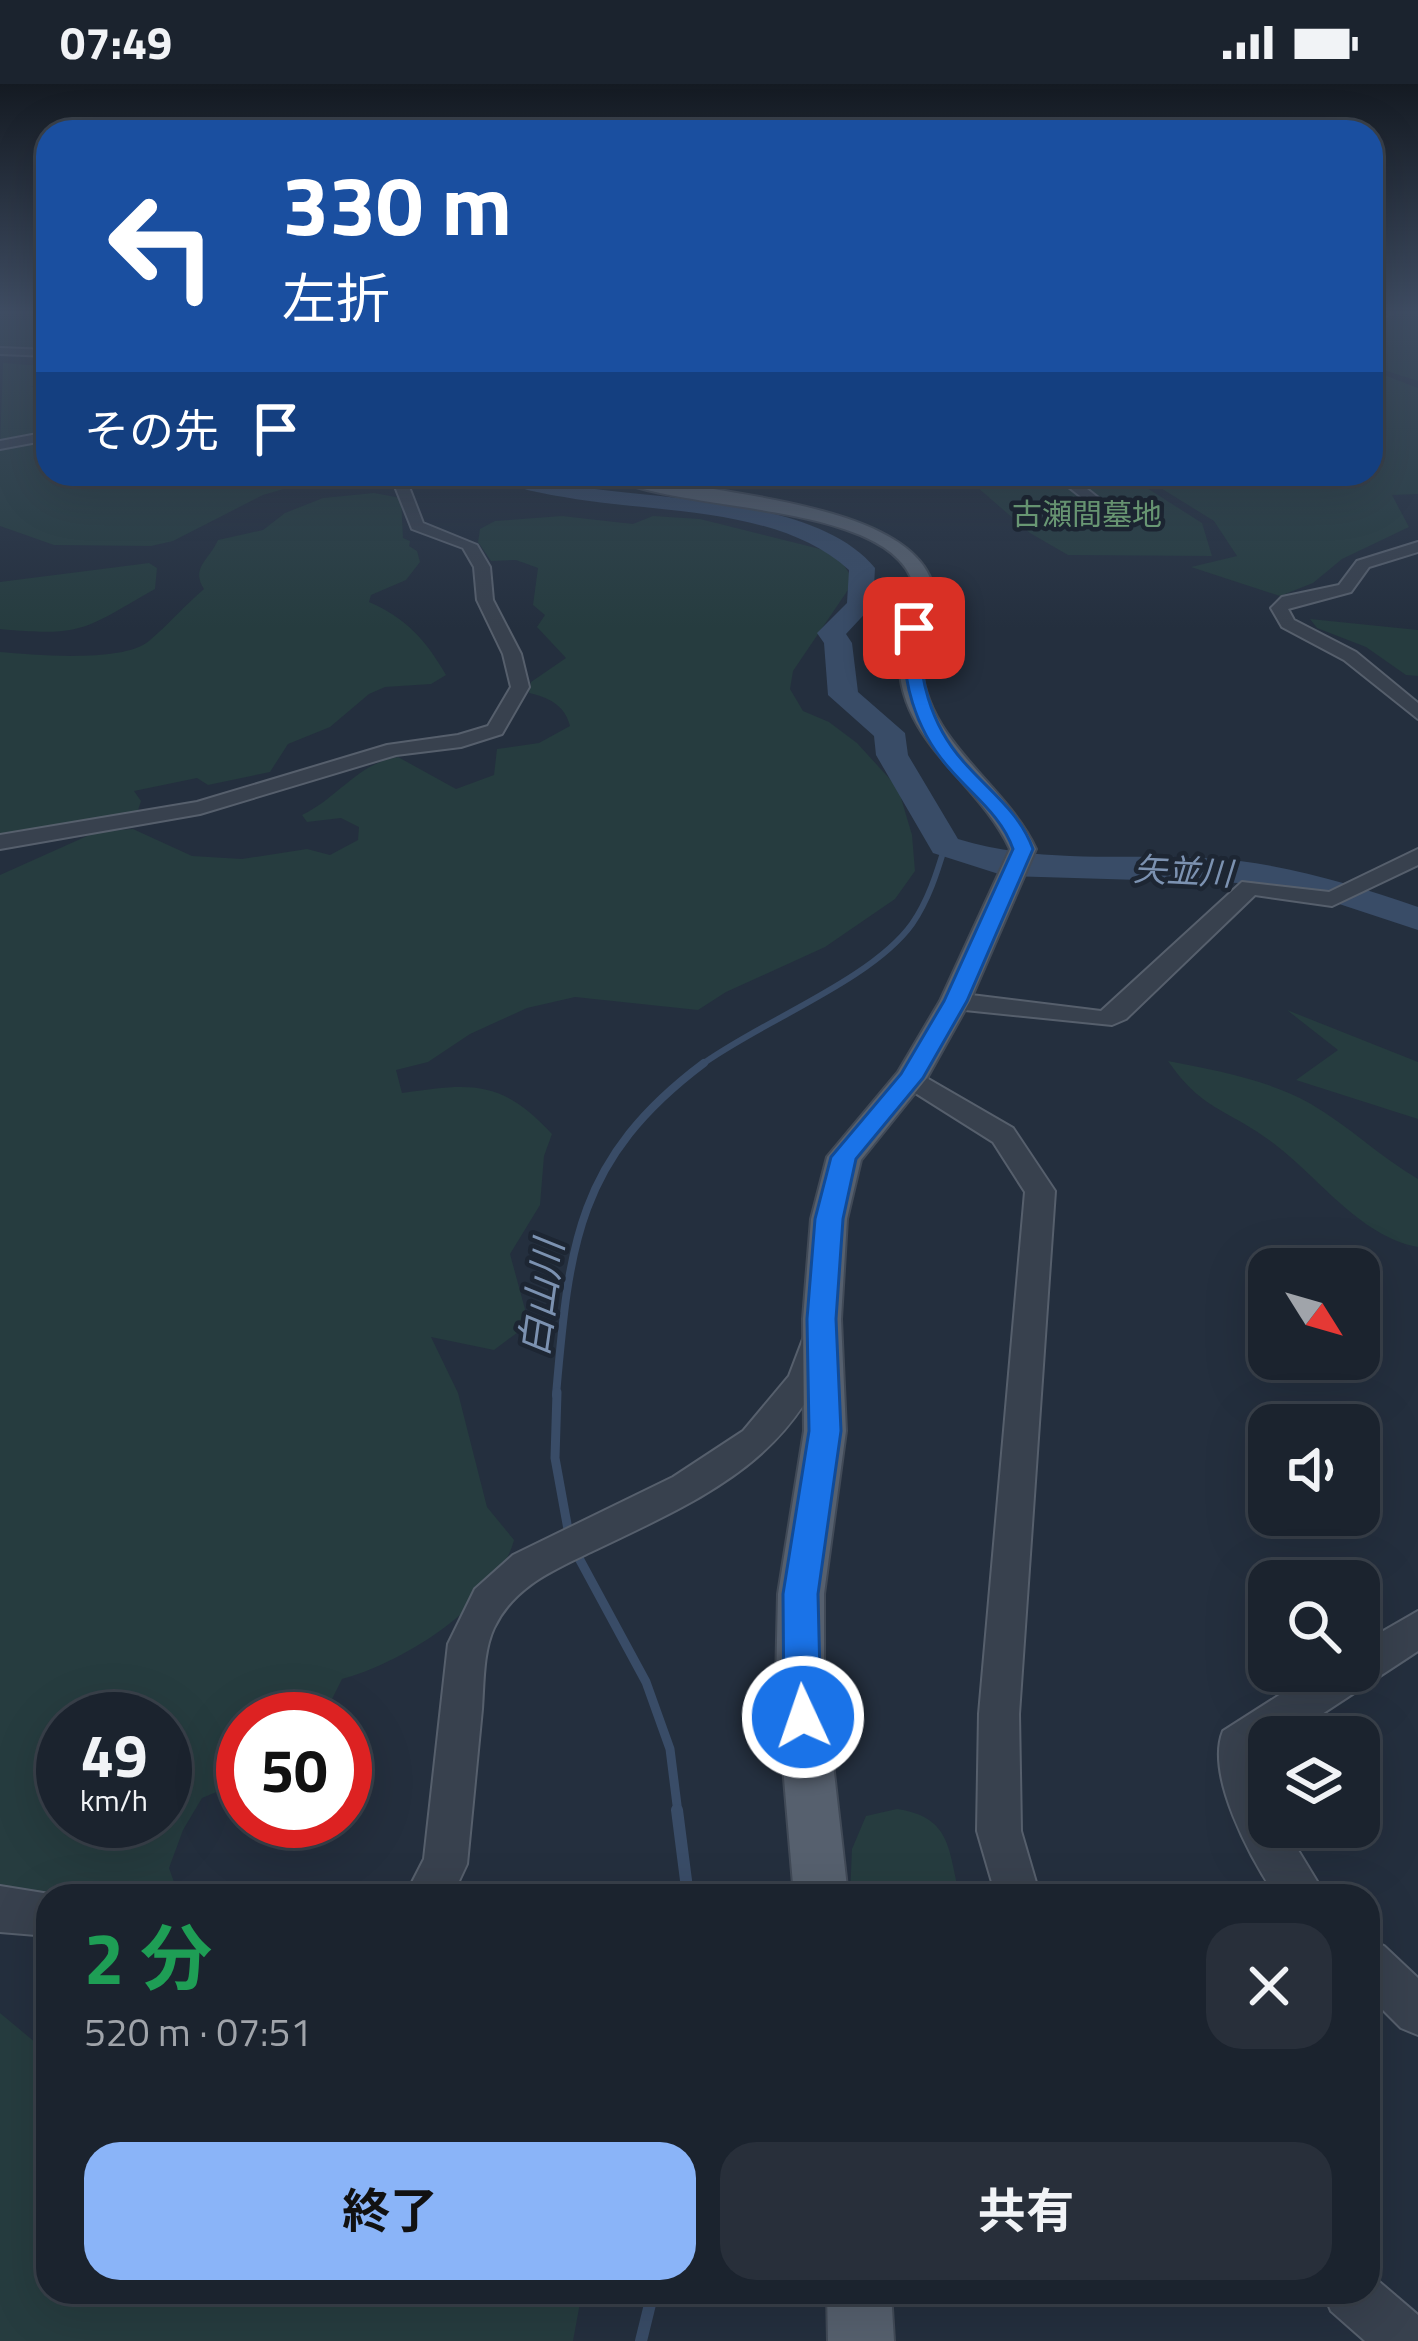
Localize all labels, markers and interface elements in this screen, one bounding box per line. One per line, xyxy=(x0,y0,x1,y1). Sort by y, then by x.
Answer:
text: 07:49 xyxy=(60,8,172,76)
text: 330 m xyxy=(282,140,512,268)
icon: left xyxy=(84,168,240,324)
text: 左折 xyxy=(282,257,390,339)
text: その先 xyxy=(84,396,219,464)
icon: arrive xyxy=(243,396,309,462)
park label: 古瀬間墓地 xyxy=(1012,491,1162,537)
pin xyxy=(863,577,965,679)
icon: arrive xyxy=(881,595,947,661)
water label: 矢並川 xyxy=(1132,843,1237,899)
water label: 白山川 xyxy=(503,1232,578,1360)
north arrow xyxy=(1248,1248,1380,1380)
map controls xyxy=(1248,1248,1380,1848)
button: sound xyxy=(1248,1404,1380,1536)
button: search xyxy=(1248,1560,1380,1692)
position arrow xyxy=(740,1654,866,1780)
speed limit sign: 50 xyxy=(216,1692,372,1848)
text: 49 xyxy=(80,1709,148,1800)
button: layers xyxy=(1248,1716,1380,1848)
text: km/h xyxy=(80,1777,148,1823)
text: 2 分 xyxy=(84,1902,212,2012)
button: close xyxy=(1206,1923,1332,2049)
text: 520 m · 07:51 xyxy=(84,2002,312,2061)
button: 終了 xyxy=(84,2142,696,2280)
button: 共有 xyxy=(720,2142,1332,2280)

